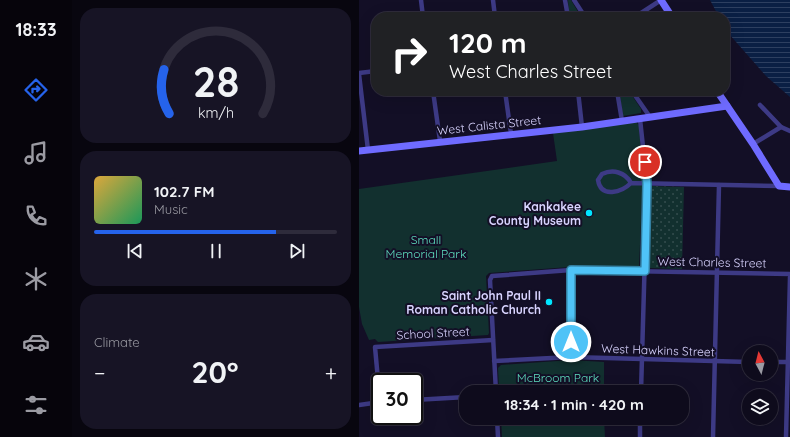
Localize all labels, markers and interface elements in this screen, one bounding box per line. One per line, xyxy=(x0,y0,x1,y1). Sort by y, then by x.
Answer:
text: 18:33 xyxy=(15,18,57,41)
text: 120 m xyxy=(449,25,527,60)
icon: right xyxy=(383,28,435,80)
text: 28 xyxy=(192,54,239,106)
text: West Charles Street xyxy=(449,60,612,83)
icon: directions xyxy=(22,76,50,104)
text: km/h xyxy=(197,103,234,121)
street label: West Calista Street xyxy=(436,112,542,138)
icon: music xyxy=(22,139,50,167)
pin xyxy=(628,145,662,179)
icon: arrive xyxy=(634,151,656,173)
text: 102.7 FM xyxy=(154,182,214,201)
place label: Kankakee County Museum xyxy=(489,199,581,228)
text: Music xyxy=(154,201,188,217)
icon: phone xyxy=(22,202,50,230)
marker: Kankakee County Museum xyxy=(584,208,594,218)
park label: Small Memorial Park xyxy=(386,232,466,261)
icon: previous xyxy=(124,240,146,262)
icon: pause xyxy=(205,240,227,262)
icon: next xyxy=(286,240,308,262)
street label: West Charles Street xyxy=(657,254,767,270)
icon: climate xyxy=(22,265,50,293)
place label: Saint John Paul II Roman Catholic Church xyxy=(406,288,541,317)
marker: Saint John Paul II Roman Catholic Church xyxy=(544,297,554,307)
position arrow xyxy=(550,321,592,363)
street label: School Street xyxy=(396,324,470,342)
icon: car xyxy=(22,328,50,356)
text: Climate xyxy=(94,334,140,350)
street label: West Hawkins Street xyxy=(601,341,715,359)
north arrow xyxy=(742,345,778,381)
map controls xyxy=(742,345,778,425)
text: 20° xyxy=(191,353,239,391)
text: − xyxy=(94,359,105,387)
text: + xyxy=(325,359,337,387)
park label: McBroom Park xyxy=(517,370,599,385)
speed limit sign: 30 xyxy=(371,373,423,425)
button: layers xyxy=(742,389,778,425)
icon: filters xyxy=(22,391,50,419)
text: 18:34 · 1 min · 420 m xyxy=(504,395,644,414)

